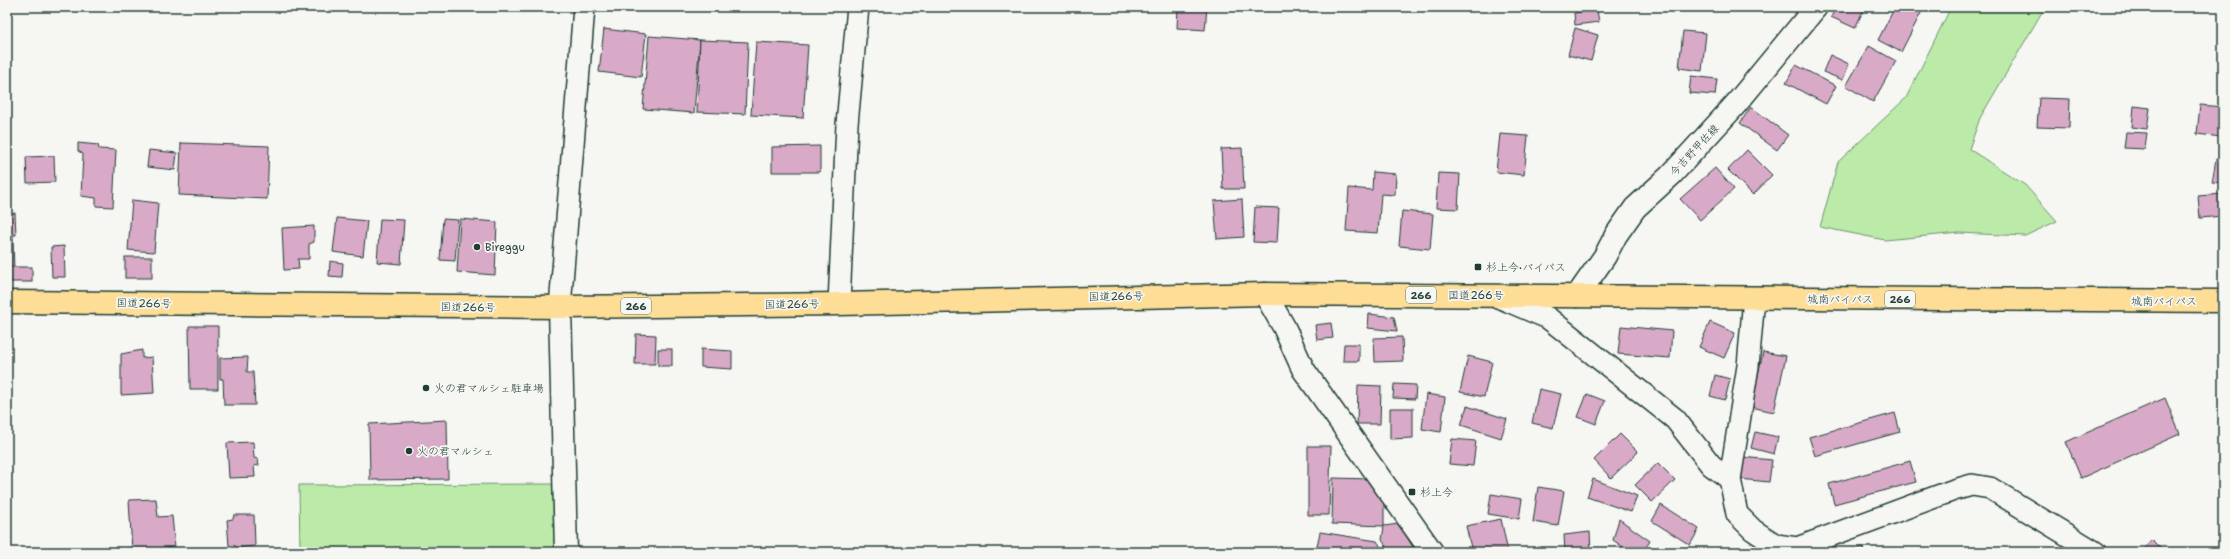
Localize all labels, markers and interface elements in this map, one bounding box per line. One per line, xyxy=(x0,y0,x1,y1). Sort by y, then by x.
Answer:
street label: 今吉野甲佐線 xyxy=(1666,121,1722,180)
place label: Bireggu xyxy=(485,240,525,255)
marker: Bireggu xyxy=(472,242,482,252)
place label: 杉上今·バイパス xyxy=(1486,260,1566,275)
marker: 杉上今·バイパス xyxy=(1473,262,1483,272)
road number: 266 xyxy=(1406,287,1436,303)
street label: 国道266号 xyxy=(1448,288,1504,303)
street label: 国道266号 xyxy=(1088,289,1144,304)
road number: 266 xyxy=(1885,291,1915,307)
street label: 城南バイパス xyxy=(1807,292,1873,307)
street label: 城南バイパス xyxy=(2131,294,2197,309)
street label: 国道266号 xyxy=(116,296,172,311)
street label: 国道266号 xyxy=(764,297,820,312)
road number: 266 xyxy=(621,298,651,314)
street label: 国道266号 xyxy=(440,300,496,315)
place label: 火の君マルシェ駐車場 xyxy=(434,381,544,396)
marker: 火の君マルシェ駐車場 xyxy=(421,383,431,393)
place label: 火の君マルシェ xyxy=(417,444,494,459)
marker: 火の君マルシェ xyxy=(404,446,414,456)
place label: 杉上今 xyxy=(1420,485,1453,500)
marker: 杉上今 xyxy=(1407,487,1417,497)

